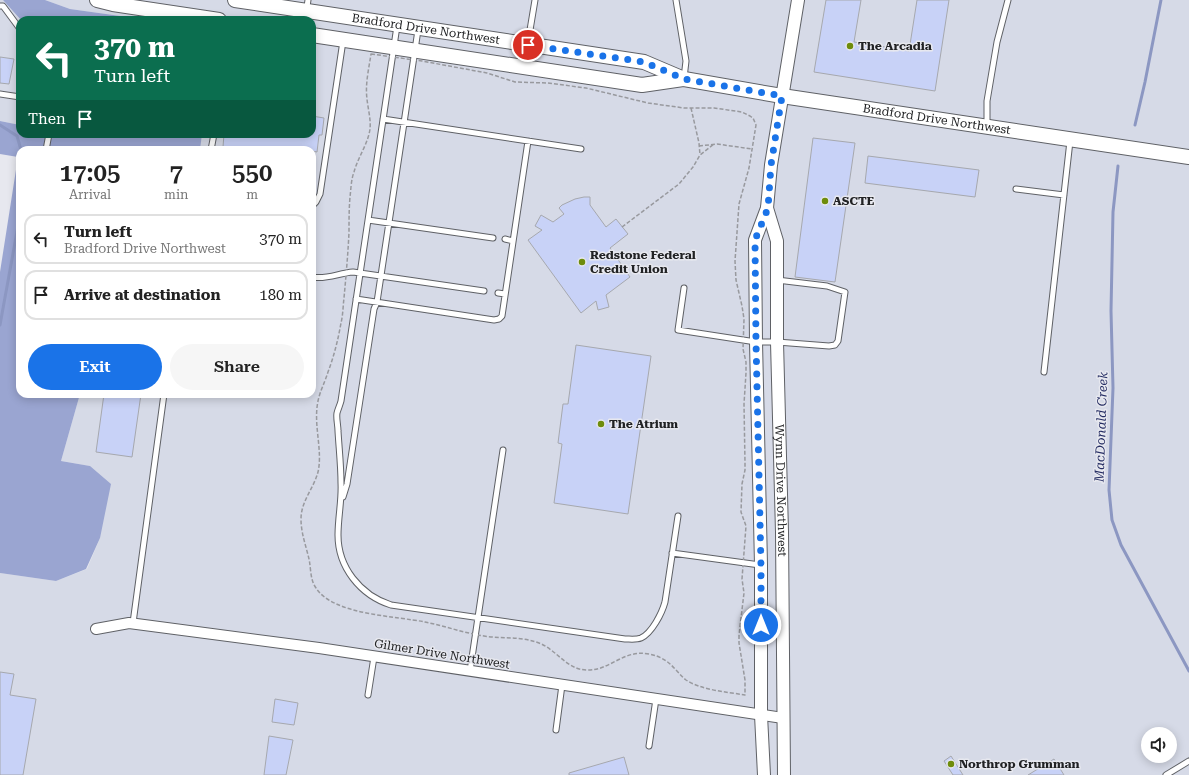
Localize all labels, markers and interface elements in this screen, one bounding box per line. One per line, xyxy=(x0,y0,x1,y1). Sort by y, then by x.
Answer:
street label: Bradford Drive Northwest xyxy=(351,11,501,47)
pin xyxy=(511,28,545,62)
text: 370 m xyxy=(94,31,175,64)
icon: left xyxy=(28,32,80,84)
icon: arrive xyxy=(517,34,539,56)
place label: The Arcadia xyxy=(858,39,932,53)
marker: The Arcadia xyxy=(845,41,855,51)
text: Turn left xyxy=(94,65,170,86)
street label: Bradford Drive Northwest xyxy=(862,101,1012,137)
icon: arrive xyxy=(74,108,96,130)
text: Then xyxy=(28,110,66,128)
text: 17:05 xyxy=(60,159,120,187)
text: 7 xyxy=(170,159,183,187)
text: 550 xyxy=(232,159,272,187)
text: Arrival xyxy=(69,187,111,202)
text: min xyxy=(164,187,188,202)
text: m xyxy=(246,187,258,202)
place label: ASCTE xyxy=(833,194,875,208)
marker: ASCTE xyxy=(820,196,830,206)
text: Turn left xyxy=(64,223,132,241)
icon: left xyxy=(30,228,52,250)
text: 370 m xyxy=(259,230,302,248)
text: Bradford Drive Northwest xyxy=(64,241,226,256)
place label: Redstone Federal Credit Union xyxy=(590,248,696,276)
marker: Redstone Federal Credit Union xyxy=(577,257,587,267)
icon: arrive xyxy=(30,284,52,306)
text: Arrive at destination xyxy=(64,286,220,304)
text: 180 m xyxy=(259,286,302,304)
button: Exit xyxy=(28,344,162,390)
button: Share xyxy=(170,344,304,390)
water label: MacDonald Creek xyxy=(1092,371,1110,483)
place label: The Atrium xyxy=(609,417,679,431)
marker: The Atrium xyxy=(596,419,606,429)
street label: Wynn Drive Northwest xyxy=(772,424,789,557)
position arrow xyxy=(740,604,782,646)
street label: Gilmer Drive Northwest xyxy=(373,636,511,672)
map controls xyxy=(1141,727,1177,763)
button: sound xyxy=(1141,727,1177,763)
place label: Northrop Grumman xyxy=(959,757,1080,771)
marker: Northrop Grumman xyxy=(946,759,956,769)

